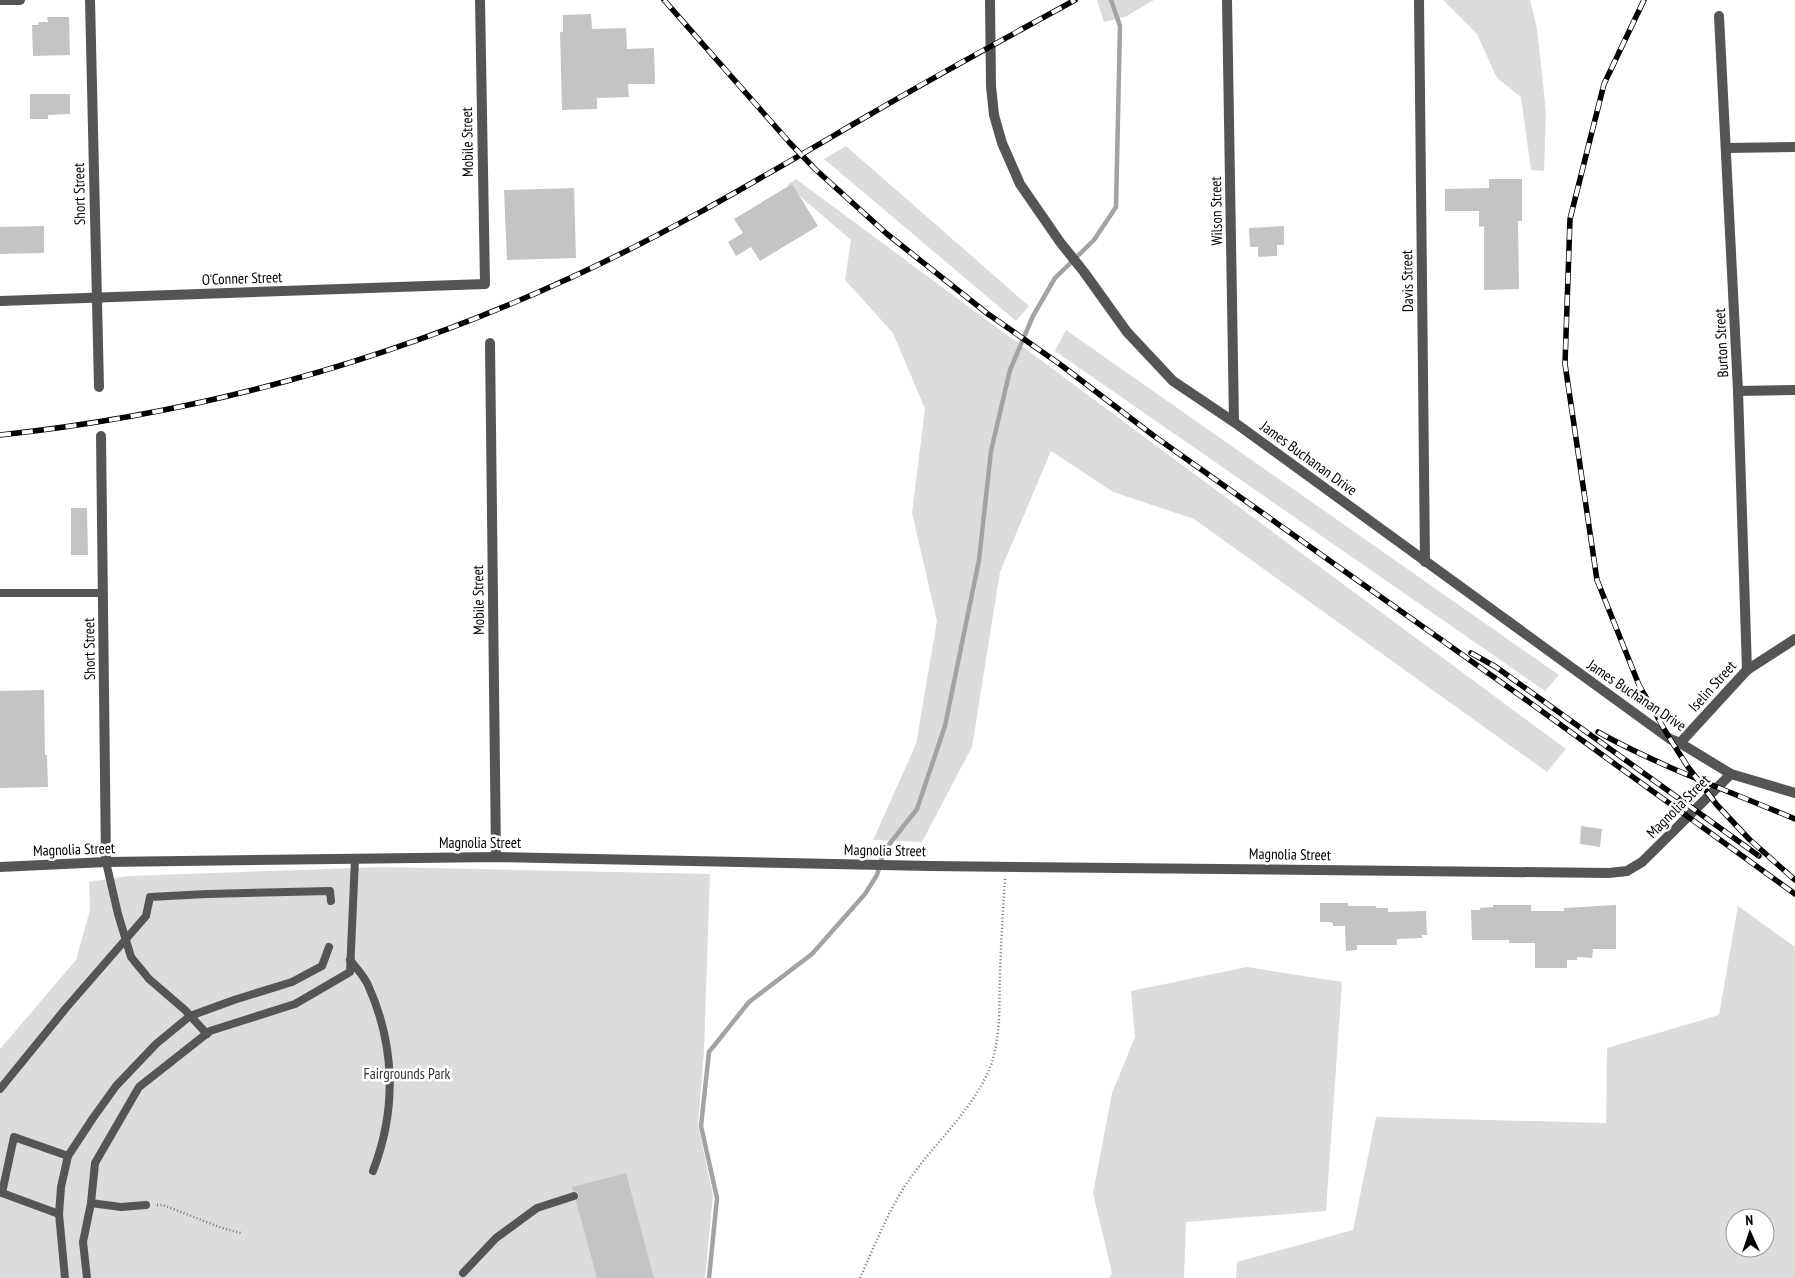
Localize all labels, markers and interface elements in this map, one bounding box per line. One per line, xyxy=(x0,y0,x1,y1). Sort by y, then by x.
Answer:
street label: Mobile Street xyxy=(457,107,477,177)
street label: Short Street xyxy=(69,163,89,225)
street label: Wilson Street xyxy=(1206,176,1226,246)
street label: Davis Street xyxy=(1397,250,1417,312)
street label: O'Conner Street xyxy=(201,267,283,289)
street label: Burton Street xyxy=(1710,308,1732,378)
street label: James Buchanan Drive xyxy=(1256,416,1361,499)
street label: Mobile Street xyxy=(468,565,488,635)
street label: Short Street xyxy=(79,618,99,680)
street label: James Buchanan Drive xyxy=(1583,654,1690,735)
street label: Iselin Street xyxy=(1684,656,1740,716)
street label: Magnolia Street xyxy=(1642,770,1714,842)
street label: Magnolia Street xyxy=(439,833,521,852)
street label: Magnolia Street xyxy=(33,838,115,860)
street label: Magnolia Street xyxy=(844,840,926,860)
street label: Magnolia Street xyxy=(1249,844,1331,864)
park label: Fairgrounds Park xyxy=(364,1064,451,1083)
north arrow xyxy=(1725,1208,1775,1258)
text: N xyxy=(1745,1211,1754,1229)

